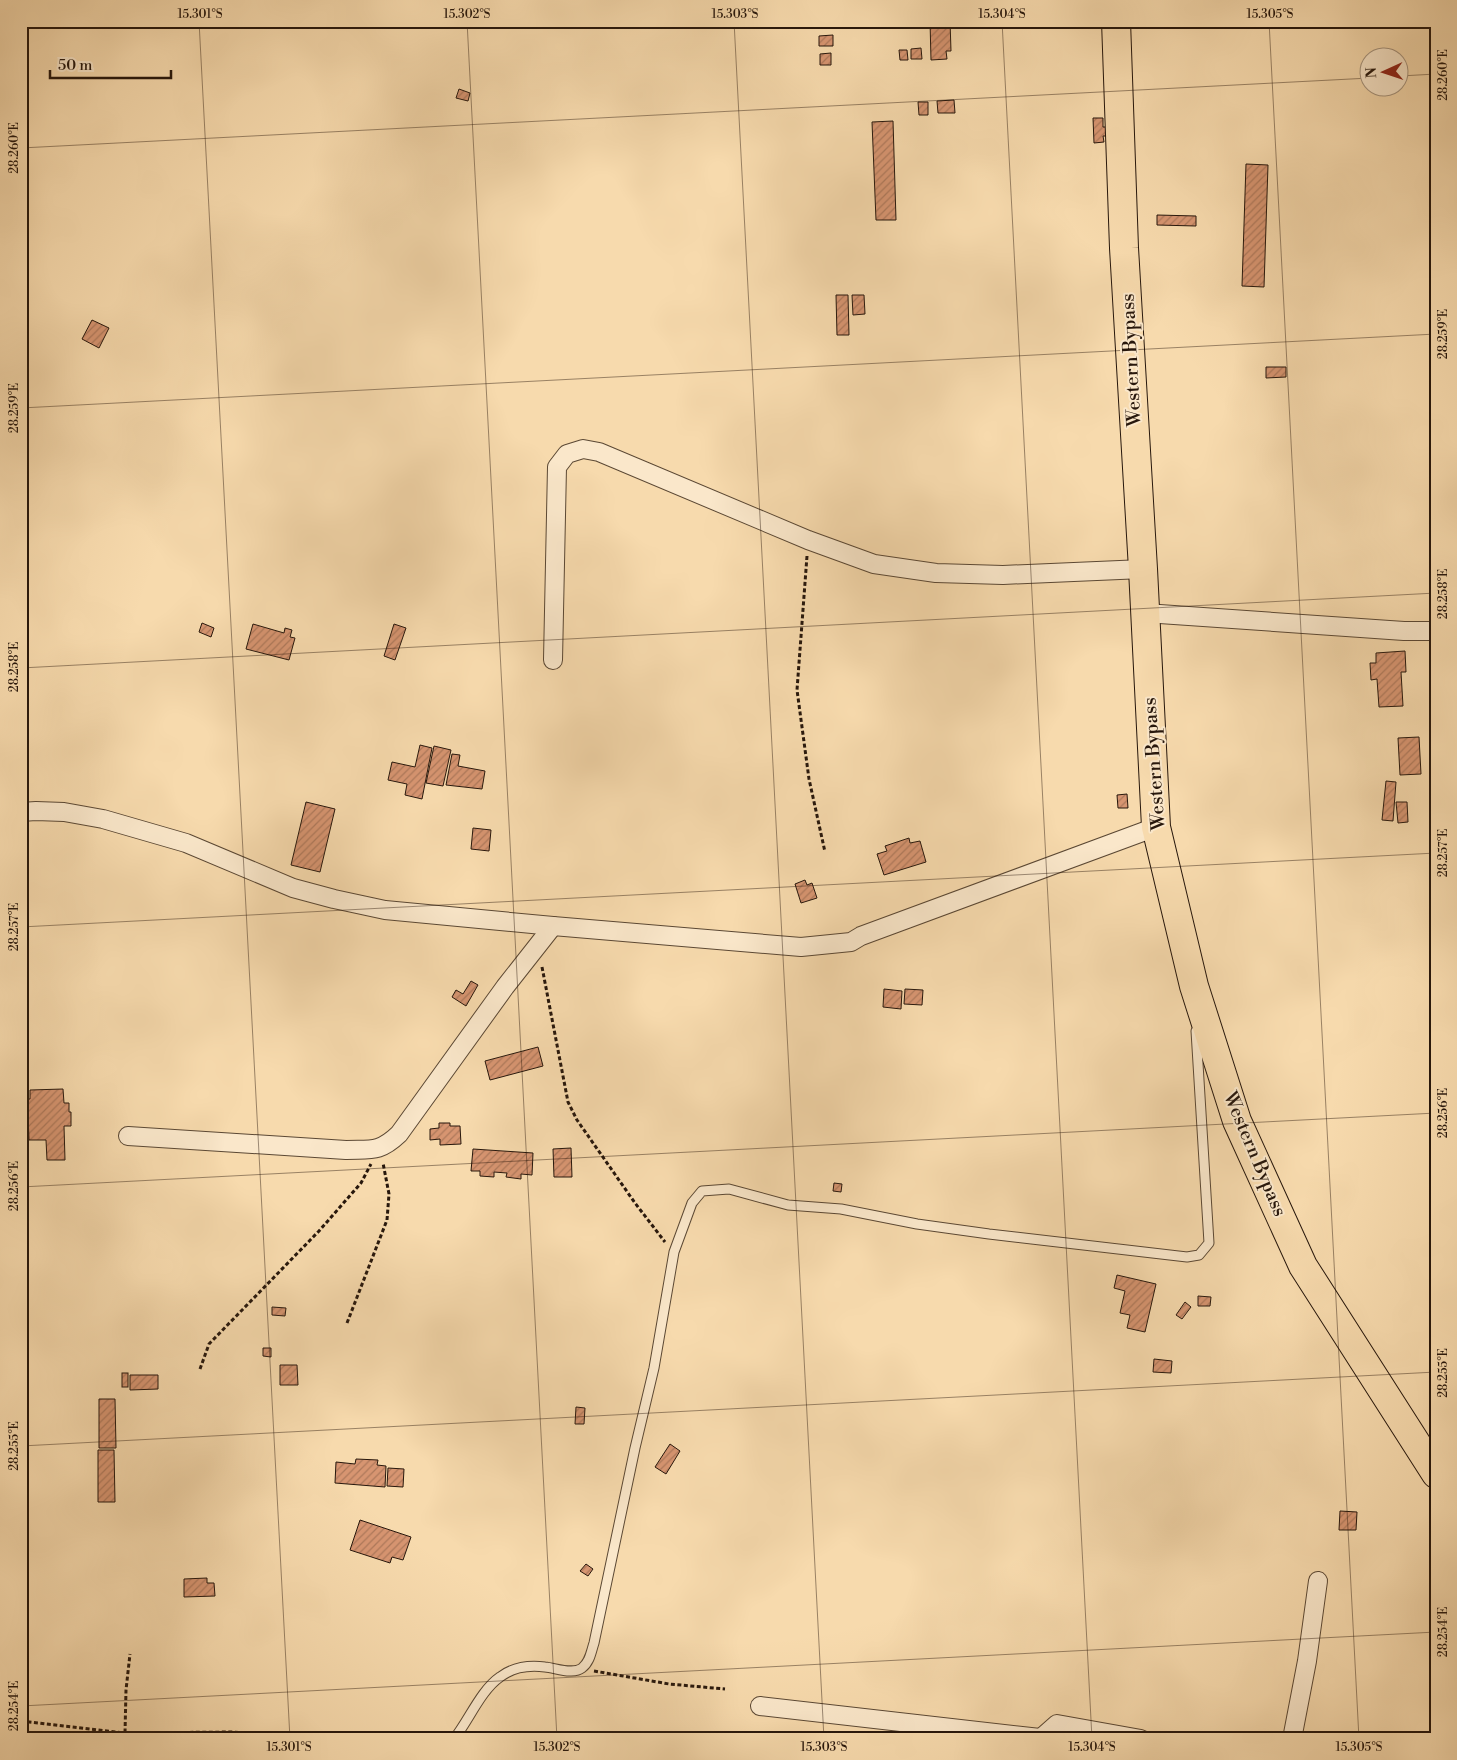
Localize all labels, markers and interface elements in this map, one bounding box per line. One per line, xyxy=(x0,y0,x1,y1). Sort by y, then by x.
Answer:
text: 15.301°S xyxy=(177,7,223,22)
text: 15.302°S xyxy=(444,7,491,22)
text: 15.303°S xyxy=(712,7,759,22)
text: 15.304°S xyxy=(978,7,1026,22)
text: 15.305°S xyxy=(1247,7,1294,22)
scale bar xyxy=(50,48,171,80)
north arrow xyxy=(1360,48,1410,98)
text: 28.260°E xyxy=(1436,49,1451,101)
text: 50 m xyxy=(58,56,92,75)
text: N xyxy=(1363,67,1381,79)
text: 28.260°E xyxy=(7,122,22,174)
street label: Western Bypass xyxy=(1116,293,1147,428)
text: 28.259°E xyxy=(1436,309,1451,359)
text: 28.259°E xyxy=(7,383,22,433)
text: 28.258°E xyxy=(1436,569,1451,619)
text: 28.258°E xyxy=(7,642,22,692)
street label: Western Bypass xyxy=(1137,697,1171,832)
text: 28.257°E xyxy=(1436,829,1451,877)
text: 28.257°E xyxy=(7,903,22,951)
street label: Western Bypass xyxy=(1218,1087,1292,1220)
text: 28.256°E xyxy=(1436,1088,1451,1138)
text: 28.256°E xyxy=(7,1161,22,1211)
text: 28.255°E xyxy=(1436,1348,1451,1398)
text: 28.255°E xyxy=(7,1421,22,1471)
text: 28.254°E xyxy=(1436,1607,1451,1657)
text: 28.254°E xyxy=(7,1681,22,1731)
text: 15.301°S xyxy=(266,1740,312,1755)
text: 15.302°S xyxy=(534,1740,581,1755)
text: 15.303°S xyxy=(801,1740,848,1755)
text: 15.304°S xyxy=(1068,1740,1116,1755)
text: 15.305°S xyxy=(1336,1740,1383,1755)

